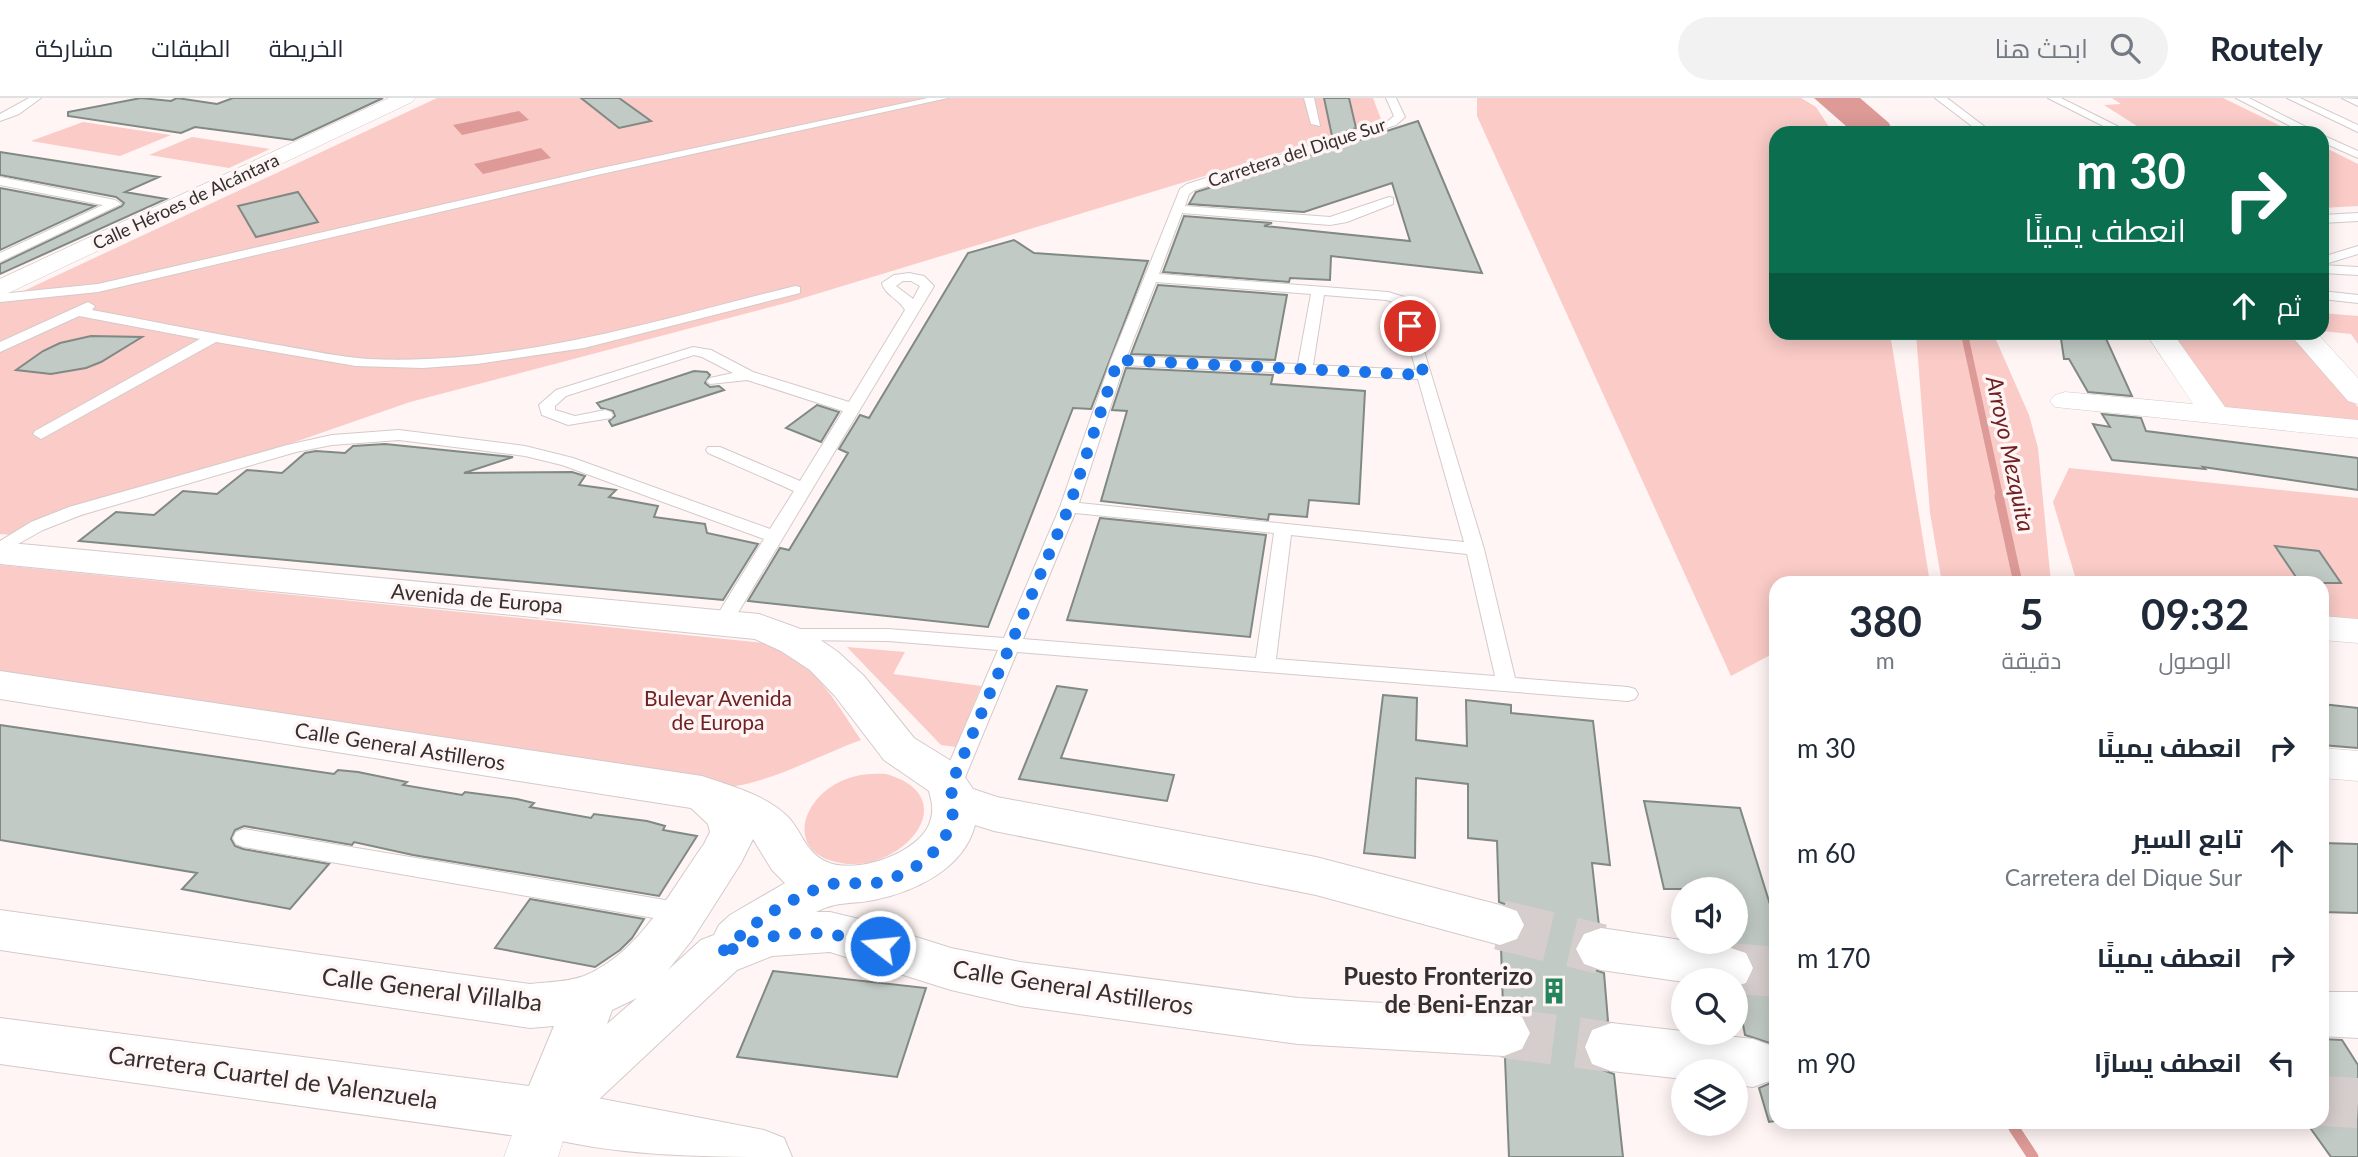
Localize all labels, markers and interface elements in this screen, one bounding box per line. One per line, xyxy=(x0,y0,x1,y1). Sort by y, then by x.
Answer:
search box xyxy=(1678,17,2168,80)
text: Routely xyxy=(2210,28,2323,68)
icon: search xyxy=(2106,29,2144,67)
text: ابحث هنا xyxy=(1994,32,2088,64)
text: مشاركة xyxy=(35,33,113,62)
text: الطبقات xyxy=(151,33,231,62)
text: الخريطة xyxy=(269,33,344,62)
street label: Carretera del Dique Sur xyxy=(1205,113,1389,191)
text: 30 m xyxy=(2076,141,2186,199)
street label: Calle Héroes de Alcántara xyxy=(89,148,282,254)
icon: right xyxy=(2210,154,2301,245)
text: انعطف يمينًا xyxy=(2024,210,2186,249)
icon: ahead xyxy=(2225,287,2263,325)
text: ثم xyxy=(2277,290,2301,322)
pin xyxy=(1380,296,1440,356)
icon: arrive xyxy=(1391,307,1429,345)
water label: Arroyo Mezquita xyxy=(1981,372,2041,534)
street label: Avenida de Europa xyxy=(390,578,564,617)
text: 5 xyxy=(2019,589,2044,639)
text: 09:32 xyxy=(2141,589,2249,639)
text: 380 xyxy=(1849,596,1922,646)
text: m xyxy=(1876,646,1895,674)
text: دقيقة xyxy=(2002,646,2061,674)
text: الوصول xyxy=(2159,646,2232,674)
park label: Bulevar Avenida de Europa xyxy=(644,685,792,734)
street label: Calle General Astilleros xyxy=(293,717,507,775)
icon: right xyxy=(2263,729,2301,767)
text: انعطف يمينًا xyxy=(2097,731,2242,763)
text: 30 m xyxy=(1797,732,1855,764)
text: تابع السير xyxy=(2132,822,2242,854)
icon: ahead xyxy=(2263,834,2301,872)
text: 60 m xyxy=(1797,837,1855,869)
text: Carretera del Dique Sur xyxy=(2005,863,2242,891)
map controls xyxy=(1671,877,1748,1136)
button: sound xyxy=(1671,877,1748,954)
position arrow xyxy=(843,909,917,983)
icon: right xyxy=(2263,939,2301,977)
text: انعطف يمينًا xyxy=(2097,941,2242,973)
text: 170 m xyxy=(1797,942,1870,974)
street label: Calle General Astilleros xyxy=(951,953,1196,1020)
street label: Calle General Villalba xyxy=(320,961,544,1016)
place label: Puesto Fronterizo de Beni-Enzar xyxy=(1343,961,1533,1018)
button: search xyxy=(1671,968,1748,1045)
building icon: Puesto Fronterizo de Beni-Enzar xyxy=(1539,976,1569,1006)
street label: Carretera Cuartel de Valenzuela xyxy=(107,1039,440,1114)
icon: left xyxy=(2263,1044,2301,1082)
text: انعطف يسارًا xyxy=(2094,1046,2242,1078)
text: 90 m xyxy=(1797,1047,1855,1079)
button: layers xyxy=(1671,1059,1748,1136)

